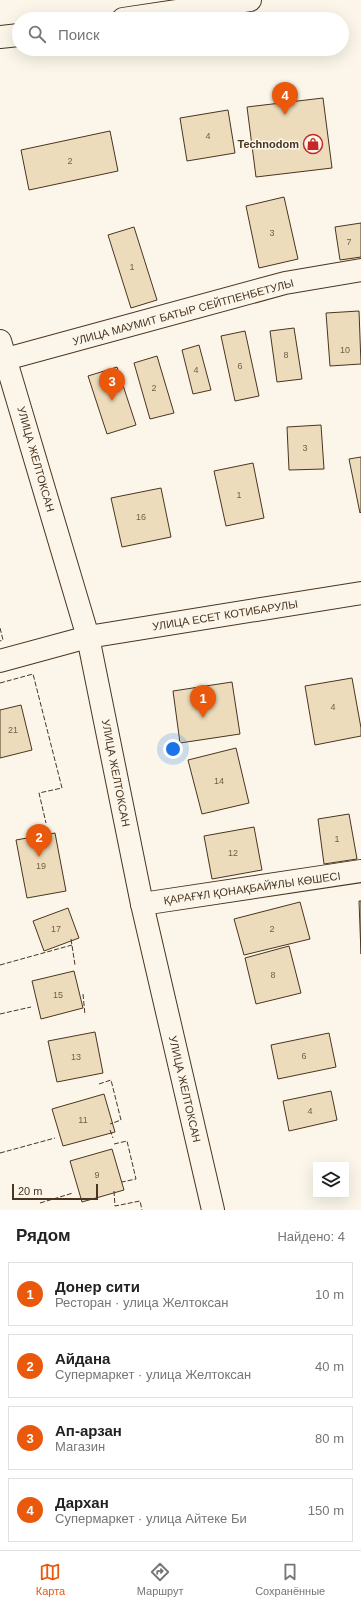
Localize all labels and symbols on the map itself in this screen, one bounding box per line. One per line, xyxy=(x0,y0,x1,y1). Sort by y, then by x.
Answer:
pin: 4 xyxy=(272,82,298,115)
house number: 4 xyxy=(205,131,211,141)
shop icon: Technodom xyxy=(302,133,324,155)
place label: Technodom xyxy=(237,138,299,150)
house number: 2 xyxy=(67,156,73,166)
house number: 3 xyxy=(269,228,275,238)
house number: 7 xyxy=(346,237,352,247)
house number: 1 xyxy=(129,262,135,272)
street label: УЛИЦА МАУМИТ БАТЫР СЕЙТПЕНБЕТУЛЫ xyxy=(71,277,295,347)
house number: 10 xyxy=(340,345,350,355)
house number: 8 xyxy=(283,350,289,360)
house number: 6 xyxy=(237,361,243,371)
house number: 4 xyxy=(193,365,199,375)
pin: 3 xyxy=(99,368,125,401)
house number: 2 xyxy=(151,383,157,393)
street label: УЛИЦА ЖЕЛТОКСАН xyxy=(15,405,57,513)
house number: 3 xyxy=(302,443,308,453)
house number: 1 xyxy=(236,490,242,500)
house number: 16 xyxy=(136,512,146,522)
street label: УЛИЦА ЕСЕТ КОТИБАРУЛЫ xyxy=(151,598,299,632)
pin: 1 xyxy=(190,685,216,718)
house number: 4 xyxy=(330,702,336,712)
street label: УЛИЦА ЖЕЛТОКСАН xyxy=(100,718,132,828)
house number: 21 xyxy=(8,725,18,735)
your location xyxy=(163,739,183,759)
house number: 14 xyxy=(214,776,224,786)
pin: 2 xyxy=(26,824,52,857)
house number: 1 xyxy=(334,834,340,844)
house number: 12 xyxy=(228,848,238,858)
house number: 19 xyxy=(36,861,46,871)
street label: ҚАРАҒҰЛ ҚОНАҚБАЙҰЛЫ КӨШЕСІ xyxy=(163,870,341,906)
house number: 17 xyxy=(51,924,61,934)
house number: 2 xyxy=(269,924,275,934)
house number: 8 xyxy=(270,970,276,980)
house number: 15 xyxy=(53,990,63,1000)
street label: УЛИЦА ЖЕЛТОКСАН xyxy=(167,1035,203,1144)
house number: 6 xyxy=(301,1051,307,1061)
house number: 13 xyxy=(71,1052,81,1062)
house number: 4 xyxy=(307,1106,313,1116)
house number: 11 xyxy=(78,1115,88,1125)
house number: 9 xyxy=(94,1170,100,1180)
scale bar xyxy=(12,1182,98,1201)

